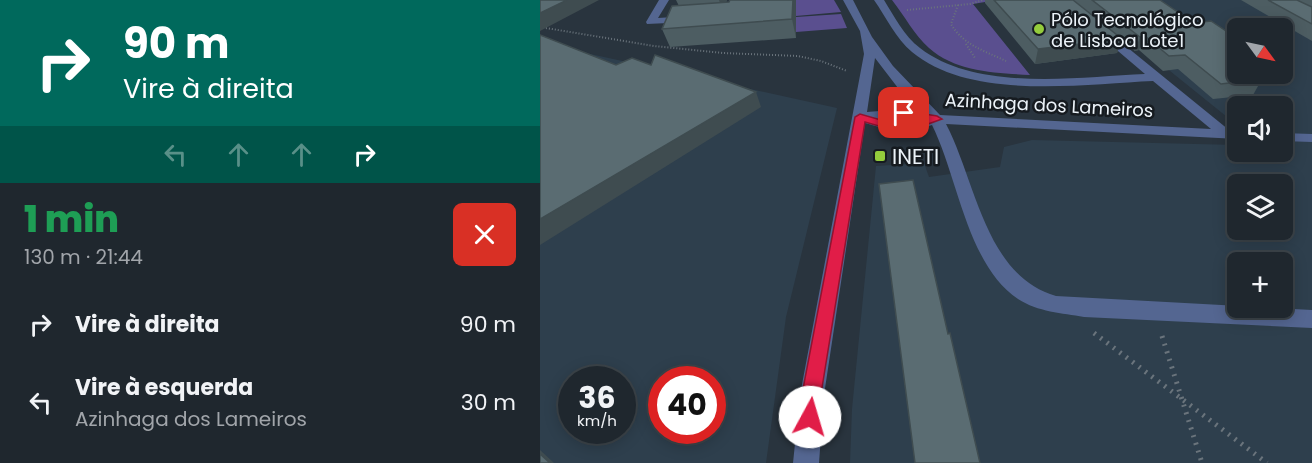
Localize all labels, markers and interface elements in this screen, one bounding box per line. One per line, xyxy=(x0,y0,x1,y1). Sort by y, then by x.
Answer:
place label: Pólo Tecnológico de Lisboa Lote1 xyxy=(1051,7,1204,53)
text: 90 m xyxy=(123,14,230,73)
north arrow xyxy=(1227,18,1293,84)
map controls xyxy=(1227,18,1293,318)
marker: Pólo Tecnológico de Lisboa Lote1 xyxy=(1032,22,1046,36)
icon: right xyxy=(24,24,102,102)
text: Vire à direita xyxy=(123,70,294,107)
pin xyxy=(878,87,929,138)
street label: Azinhaga dos Lameiros xyxy=(944,87,1154,123)
icon: arrive xyxy=(887,96,920,129)
button: sound xyxy=(1227,96,1293,162)
icon: left xyxy=(159,138,192,171)
icon: ahead xyxy=(222,138,255,171)
icon: ahead xyxy=(285,138,318,171)
icon: right xyxy=(348,138,381,171)
place label: INETI xyxy=(892,142,939,171)
marker: INETI xyxy=(873,149,887,163)
button: layers xyxy=(1227,174,1293,240)
text: 1 min xyxy=(24,194,119,245)
button: close xyxy=(453,203,516,266)
text: 130 m · 21:44 xyxy=(24,243,143,271)
button: + xyxy=(1227,252,1293,318)
icon: right xyxy=(24,308,57,341)
text: Vire à direita xyxy=(75,309,220,340)
text: 90 m xyxy=(460,309,516,340)
speed limit sign: 40 xyxy=(648,366,726,444)
text: Vire à esquerda xyxy=(75,372,253,403)
text: 36 xyxy=(578,376,616,419)
position arrow xyxy=(778,385,842,449)
icon: left xyxy=(24,386,57,419)
text: 30 m xyxy=(461,387,516,418)
text: Azinhaga dos Lameiros xyxy=(75,405,307,433)
text: km/h xyxy=(577,410,617,431)

